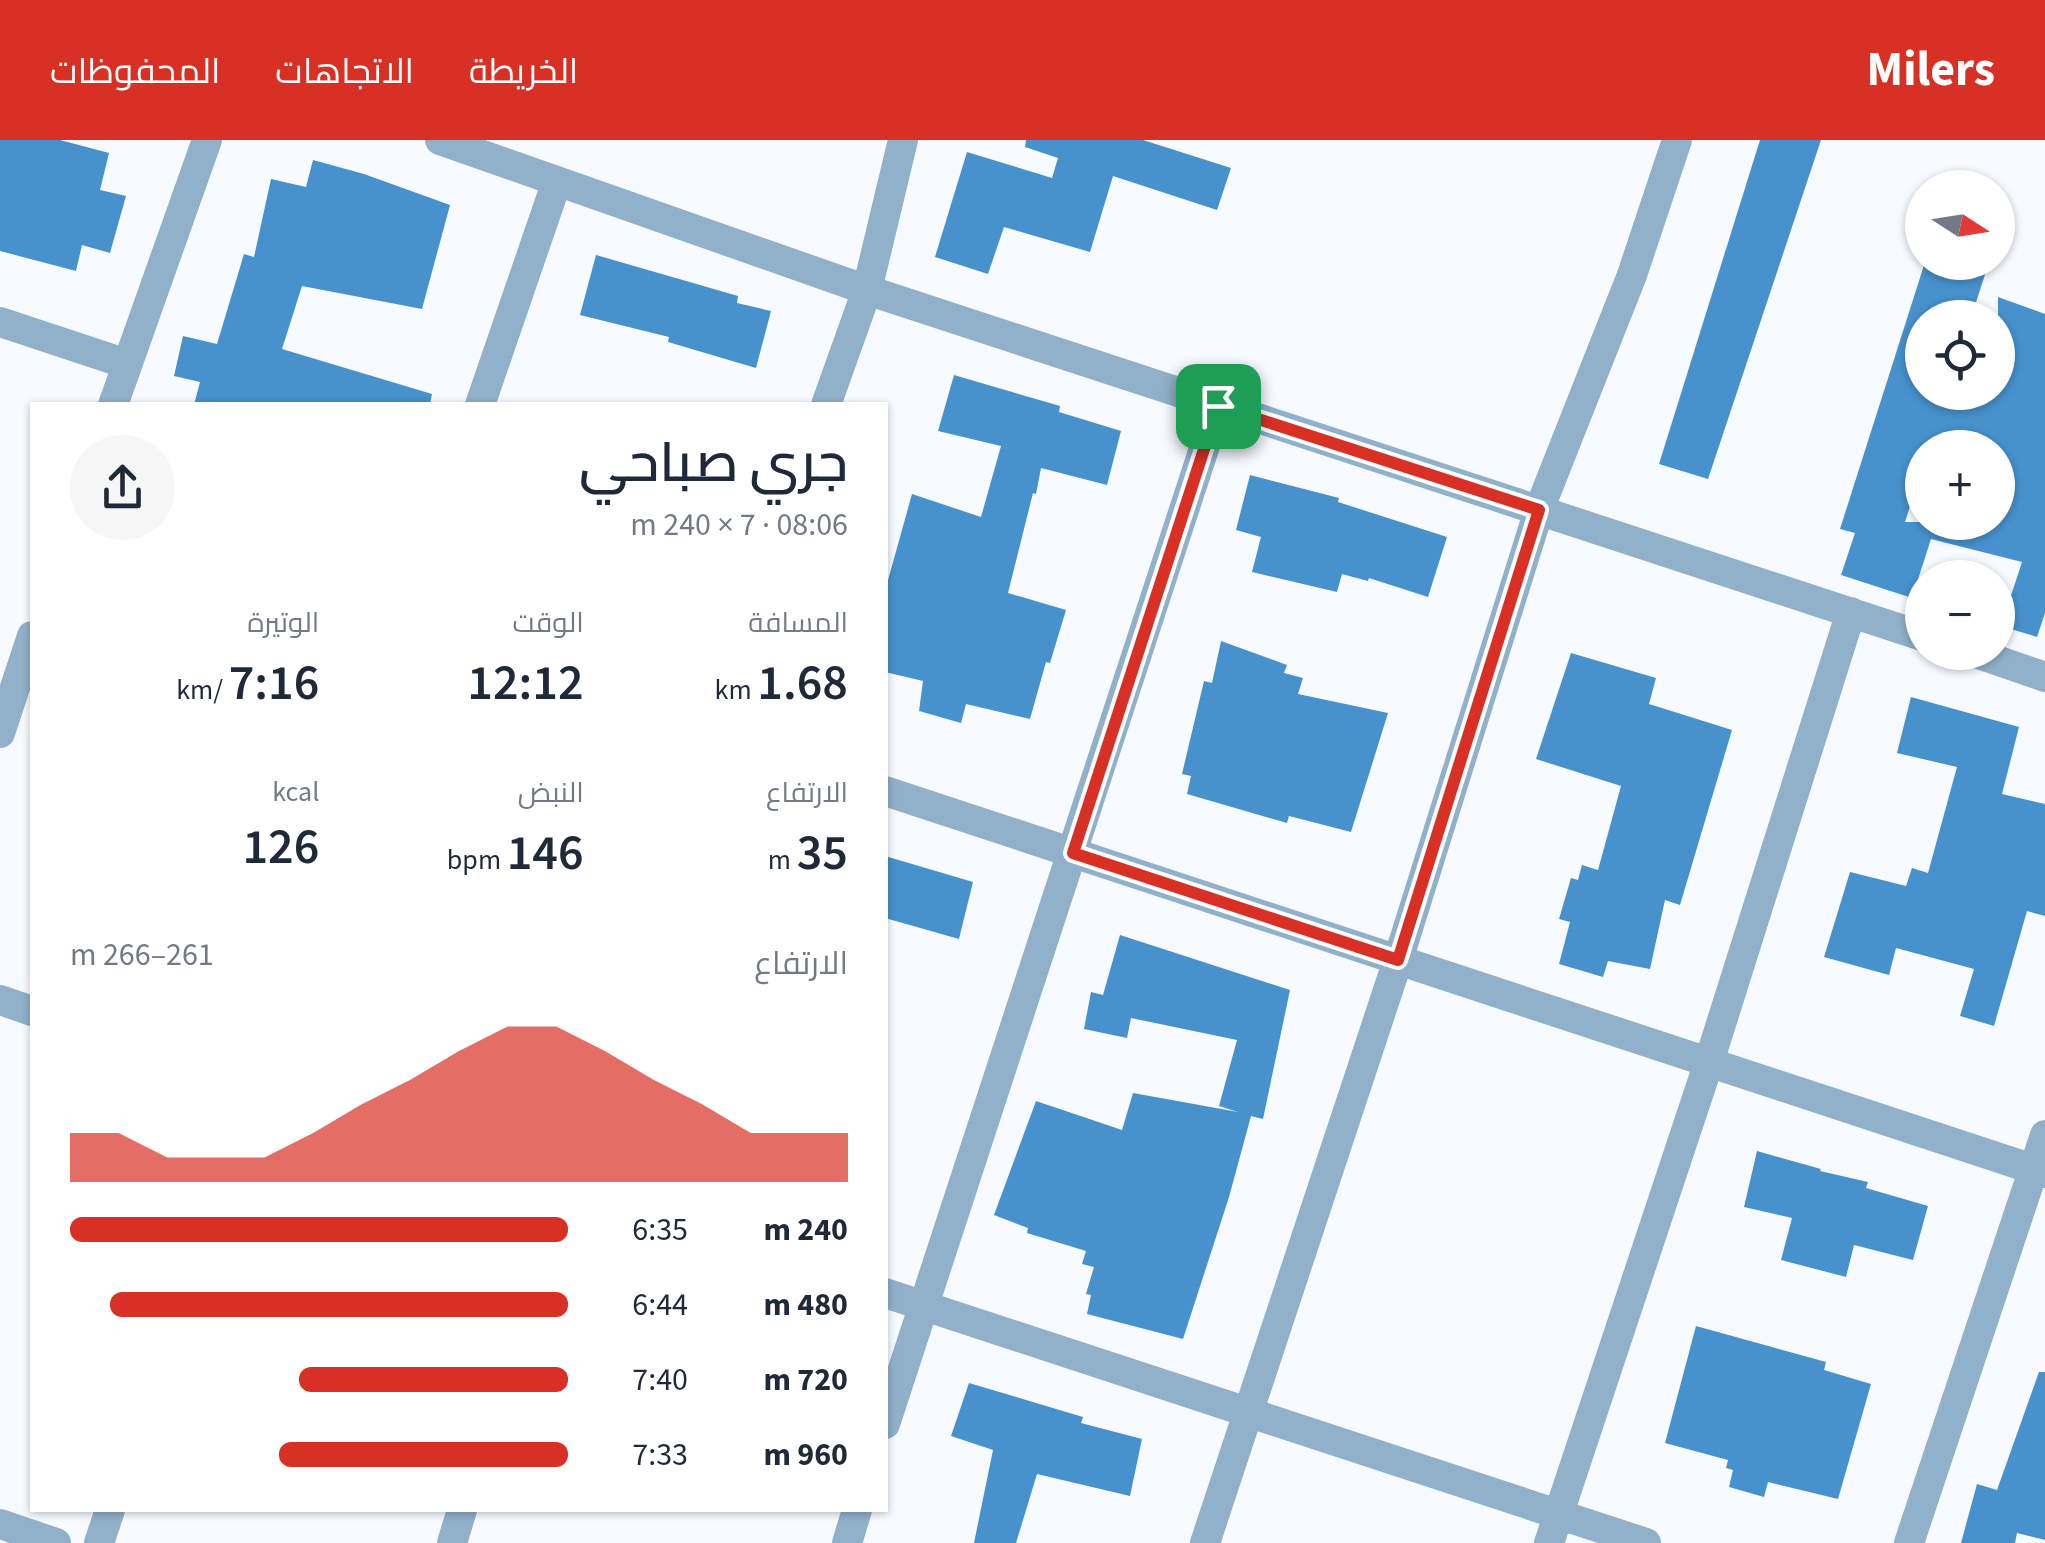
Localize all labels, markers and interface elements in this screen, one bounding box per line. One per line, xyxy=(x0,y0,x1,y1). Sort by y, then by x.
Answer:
text: Milers xyxy=(1867,36,1995,104)
text: المحفوظات xyxy=(50,47,220,97)
text: الاتجاهات xyxy=(275,47,414,97)
text: الخريطة xyxy=(469,47,578,97)
north arrow xyxy=(1905,170,2015,280)
map controls xyxy=(1905,170,2015,670)
button: locate xyxy=(1905,300,2015,410)
pin xyxy=(1176,364,1261,449)
icon: arrive xyxy=(1191,379,1246,434)
text: جري صباحي xyxy=(579,425,848,503)
button: + xyxy=(1905,430,2015,540)
button: share xyxy=(70,435,175,540)
text: 08:06 · 7 × 240 m xyxy=(630,502,848,548)
button: − xyxy=(1905,560,2015,670)
text: الوتيرة xyxy=(247,603,319,643)
text: الوقت xyxy=(512,603,584,643)
text: المسافة xyxy=(748,603,848,643)
text: 7:16 xyxy=(229,648,319,719)
text: 12:12 xyxy=(467,648,584,719)
text: 1.68 xyxy=(757,648,848,719)
text: /km xyxy=(176,670,229,710)
text: km xyxy=(715,670,757,710)
text: kcal xyxy=(272,772,319,812)
text: النبض xyxy=(518,773,584,813)
text: الارتفاع xyxy=(766,773,848,813)
text: 126 xyxy=(242,812,319,883)
text: 146 xyxy=(507,818,584,889)
text: 35 xyxy=(797,818,848,889)
text: bpm xyxy=(447,840,507,880)
text: m xyxy=(768,840,797,880)
text: 261–266 m xyxy=(70,932,214,978)
text: الارتفاع xyxy=(754,941,848,987)
text: 6:35 xyxy=(632,1207,688,1253)
text: 240 m xyxy=(763,1207,848,1253)
text: 6:44 xyxy=(632,1282,688,1328)
text: 480 m xyxy=(763,1282,848,1328)
text: 7:40 xyxy=(632,1357,688,1403)
text: 720 m xyxy=(763,1357,848,1403)
text: 7:33 xyxy=(632,1432,688,1478)
text: 960 m xyxy=(763,1432,848,1478)

